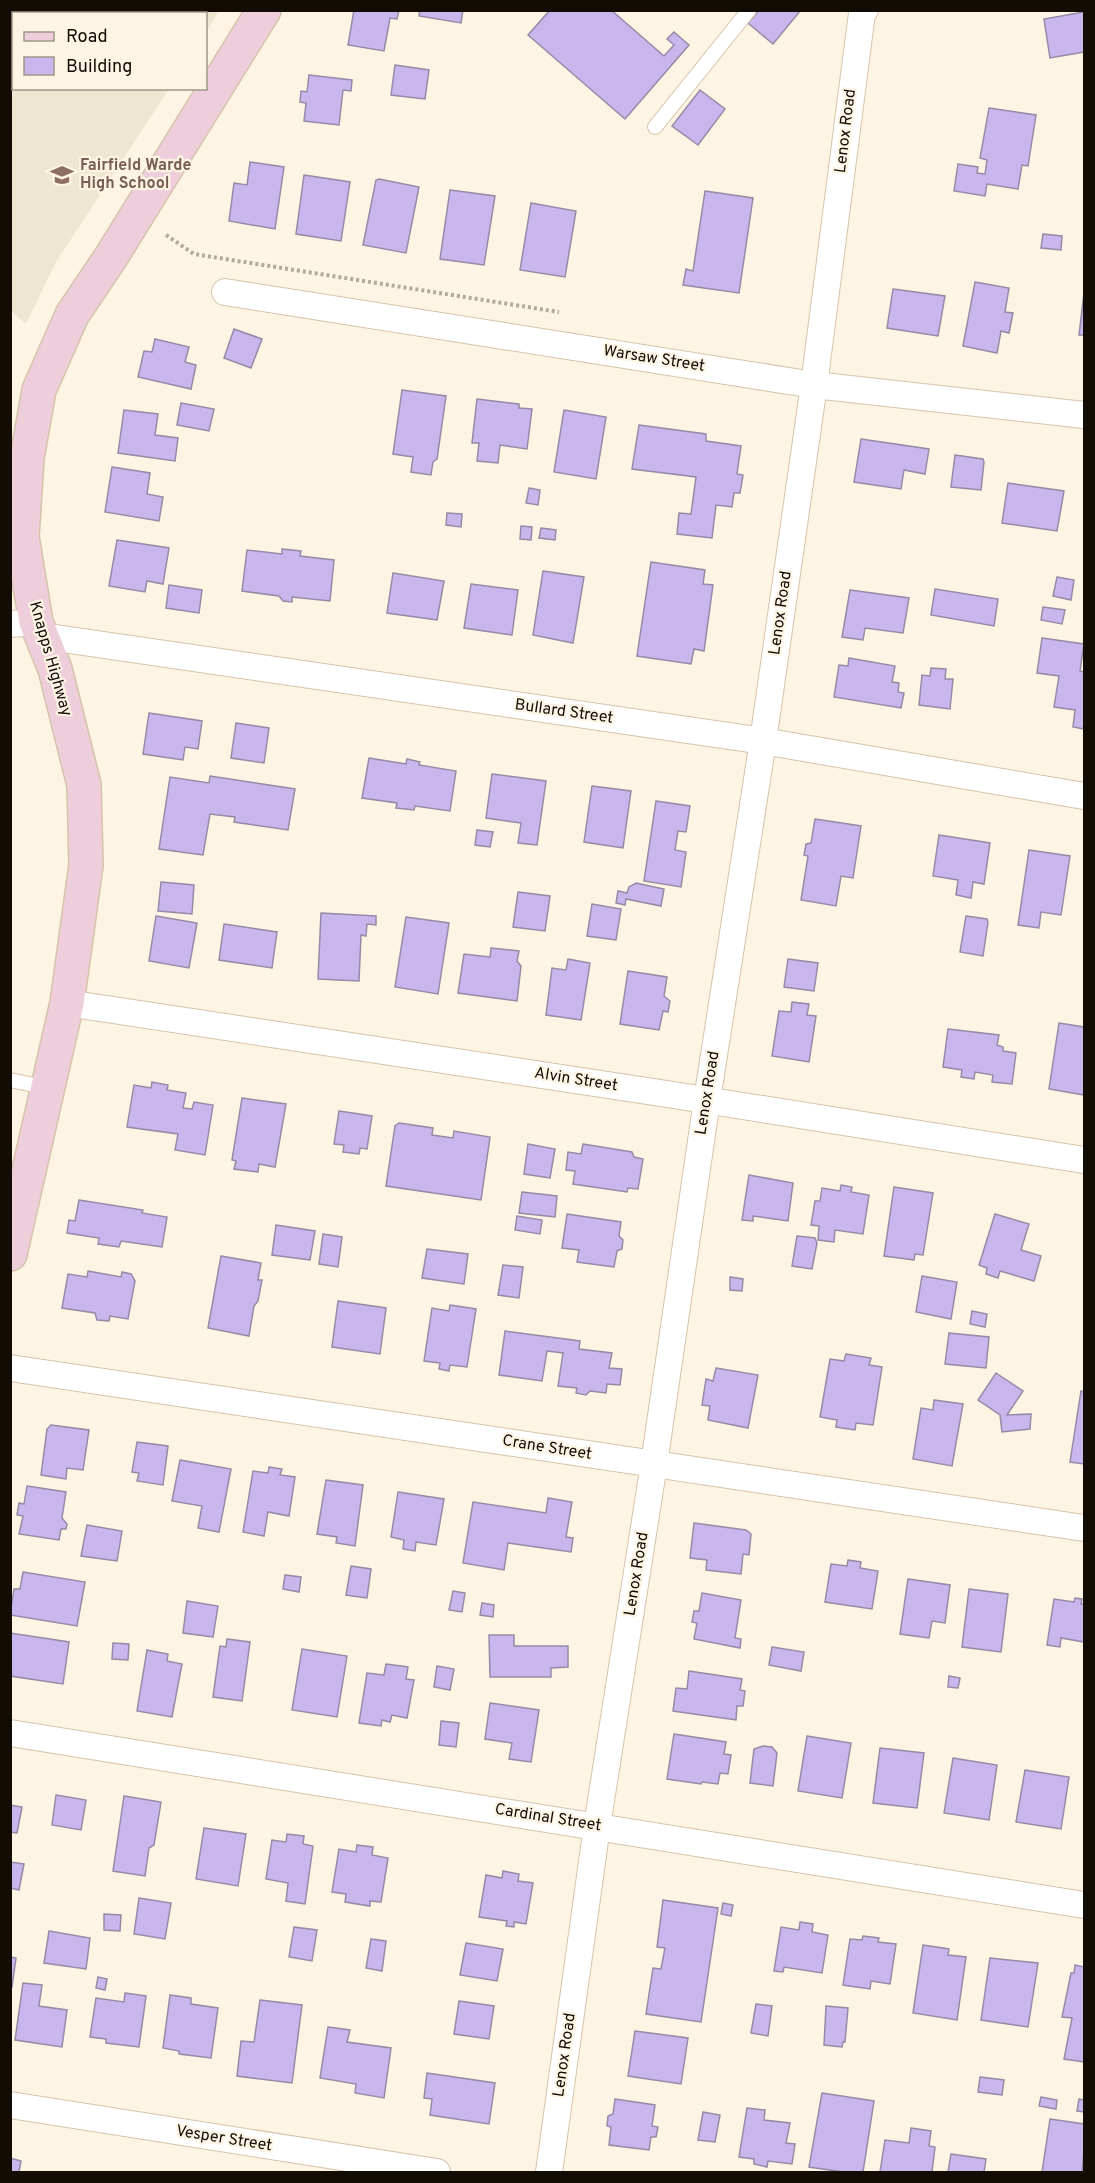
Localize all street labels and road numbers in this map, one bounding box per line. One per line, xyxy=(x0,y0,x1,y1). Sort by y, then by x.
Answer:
street label: Lenox Road xyxy=(831,88,861,174)
street label: Warsaw Street xyxy=(602,341,706,377)
street label: Lenox Road xyxy=(765,570,797,656)
street label: Knapps Highway xyxy=(24,599,76,719)
street label: Bullard Street xyxy=(514,695,614,729)
street label: Lenox Road xyxy=(692,1050,724,1136)
street label: Alvin Street xyxy=(533,1064,619,1096)
street label: Crane Street xyxy=(501,1431,593,1465)
street label: Lenox Road xyxy=(621,1531,653,1617)
street label: Cardinal Street xyxy=(493,1800,603,1836)
street label: Lenox Road xyxy=(549,2012,581,2098)
street label: Vesper Street xyxy=(175,2122,273,2156)

